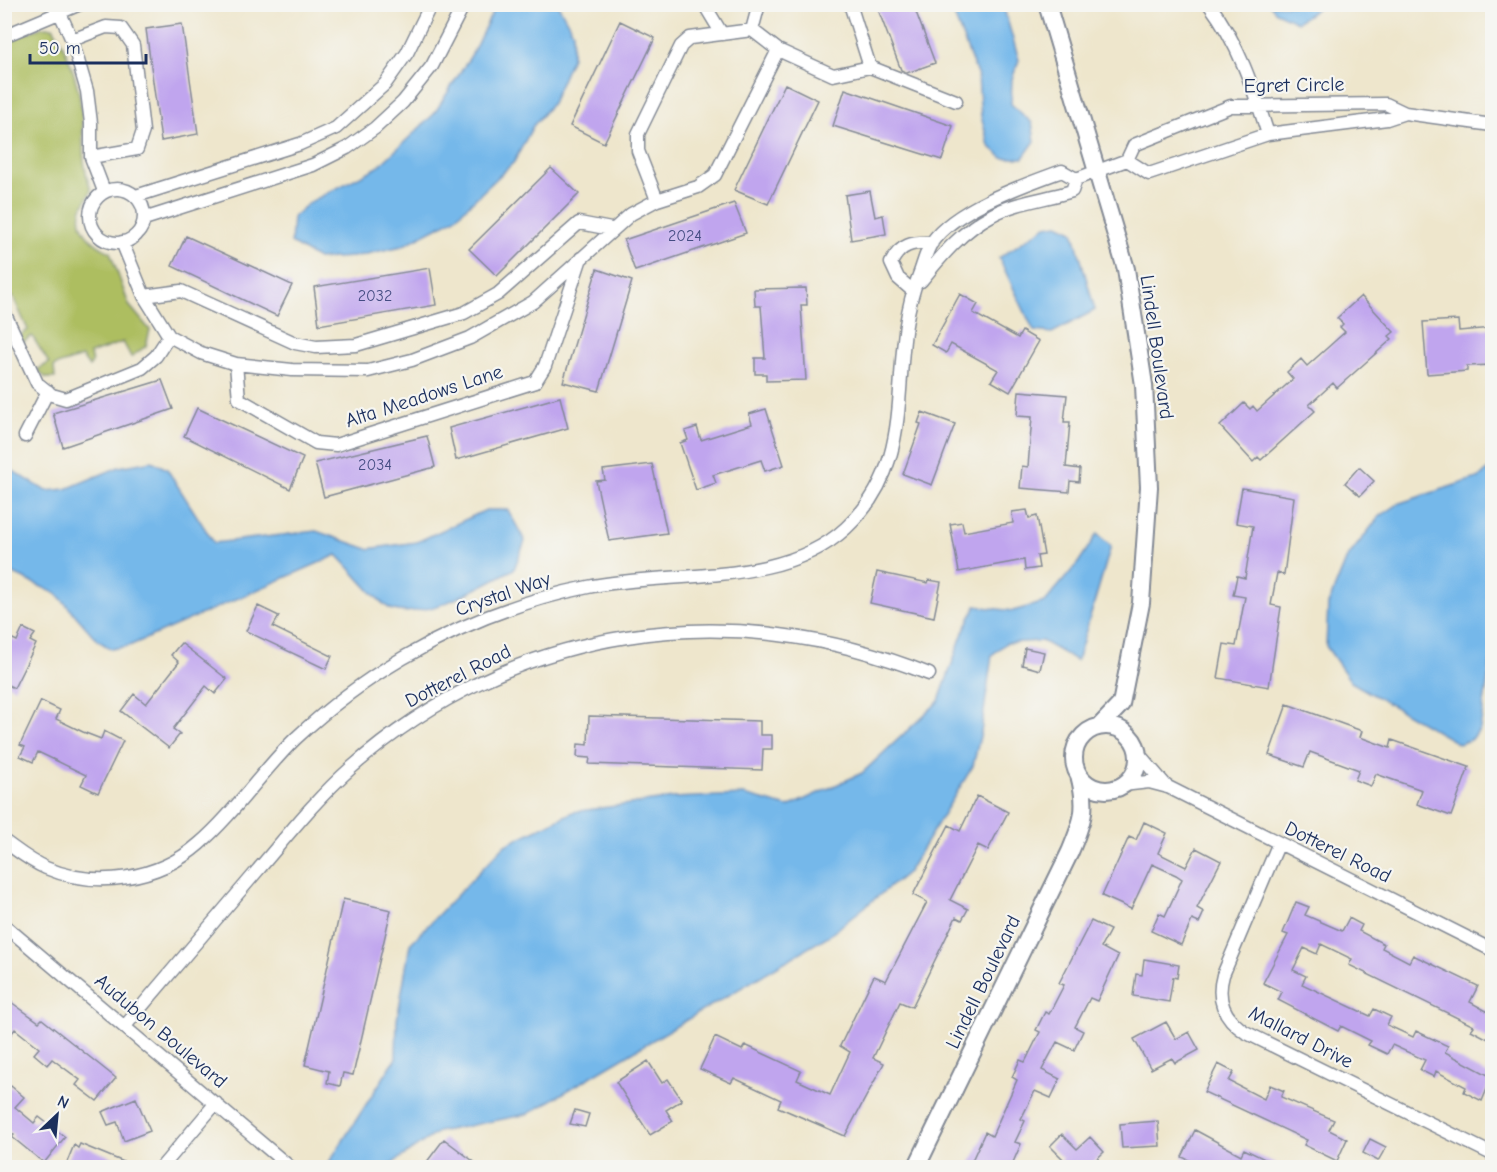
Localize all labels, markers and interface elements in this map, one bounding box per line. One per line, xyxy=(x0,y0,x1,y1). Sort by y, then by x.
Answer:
scale bar xyxy=(30,27,146,65)
text: 50 m xyxy=(39,38,81,59)
street label: Egret Circle xyxy=(1243,73,1345,97)
house number: 2024 xyxy=(668,227,702,245)
street label: Lindell Boulevard xyxy=(1135,273,1179,421)
house number: 2032 xyxy=(358,287,392,305)
street label: Alta Meadows Lane xyxy=(342,360,506,432)
house number: 2034 xyxy=(358,456,392,474)
street label: Crystal Way xyxy=(452,567,554,621)
street label: Dotterel Road xyxy=(401,639,515,713)
street label: Dotterel Road xyxy=(1281,816,1395,888)
street label: Lindell Boulevard xyxy=(941,912,1025,1052)
street label: Audubon Boulevard xyxy=(90,969,232,1093)
street label: Mallard Drive xyxy=(1245,1001,1357,1073)
north arrow xyxy=(27,1085,87,1145)
text: N xyxy=(55,1092,72,1113)

